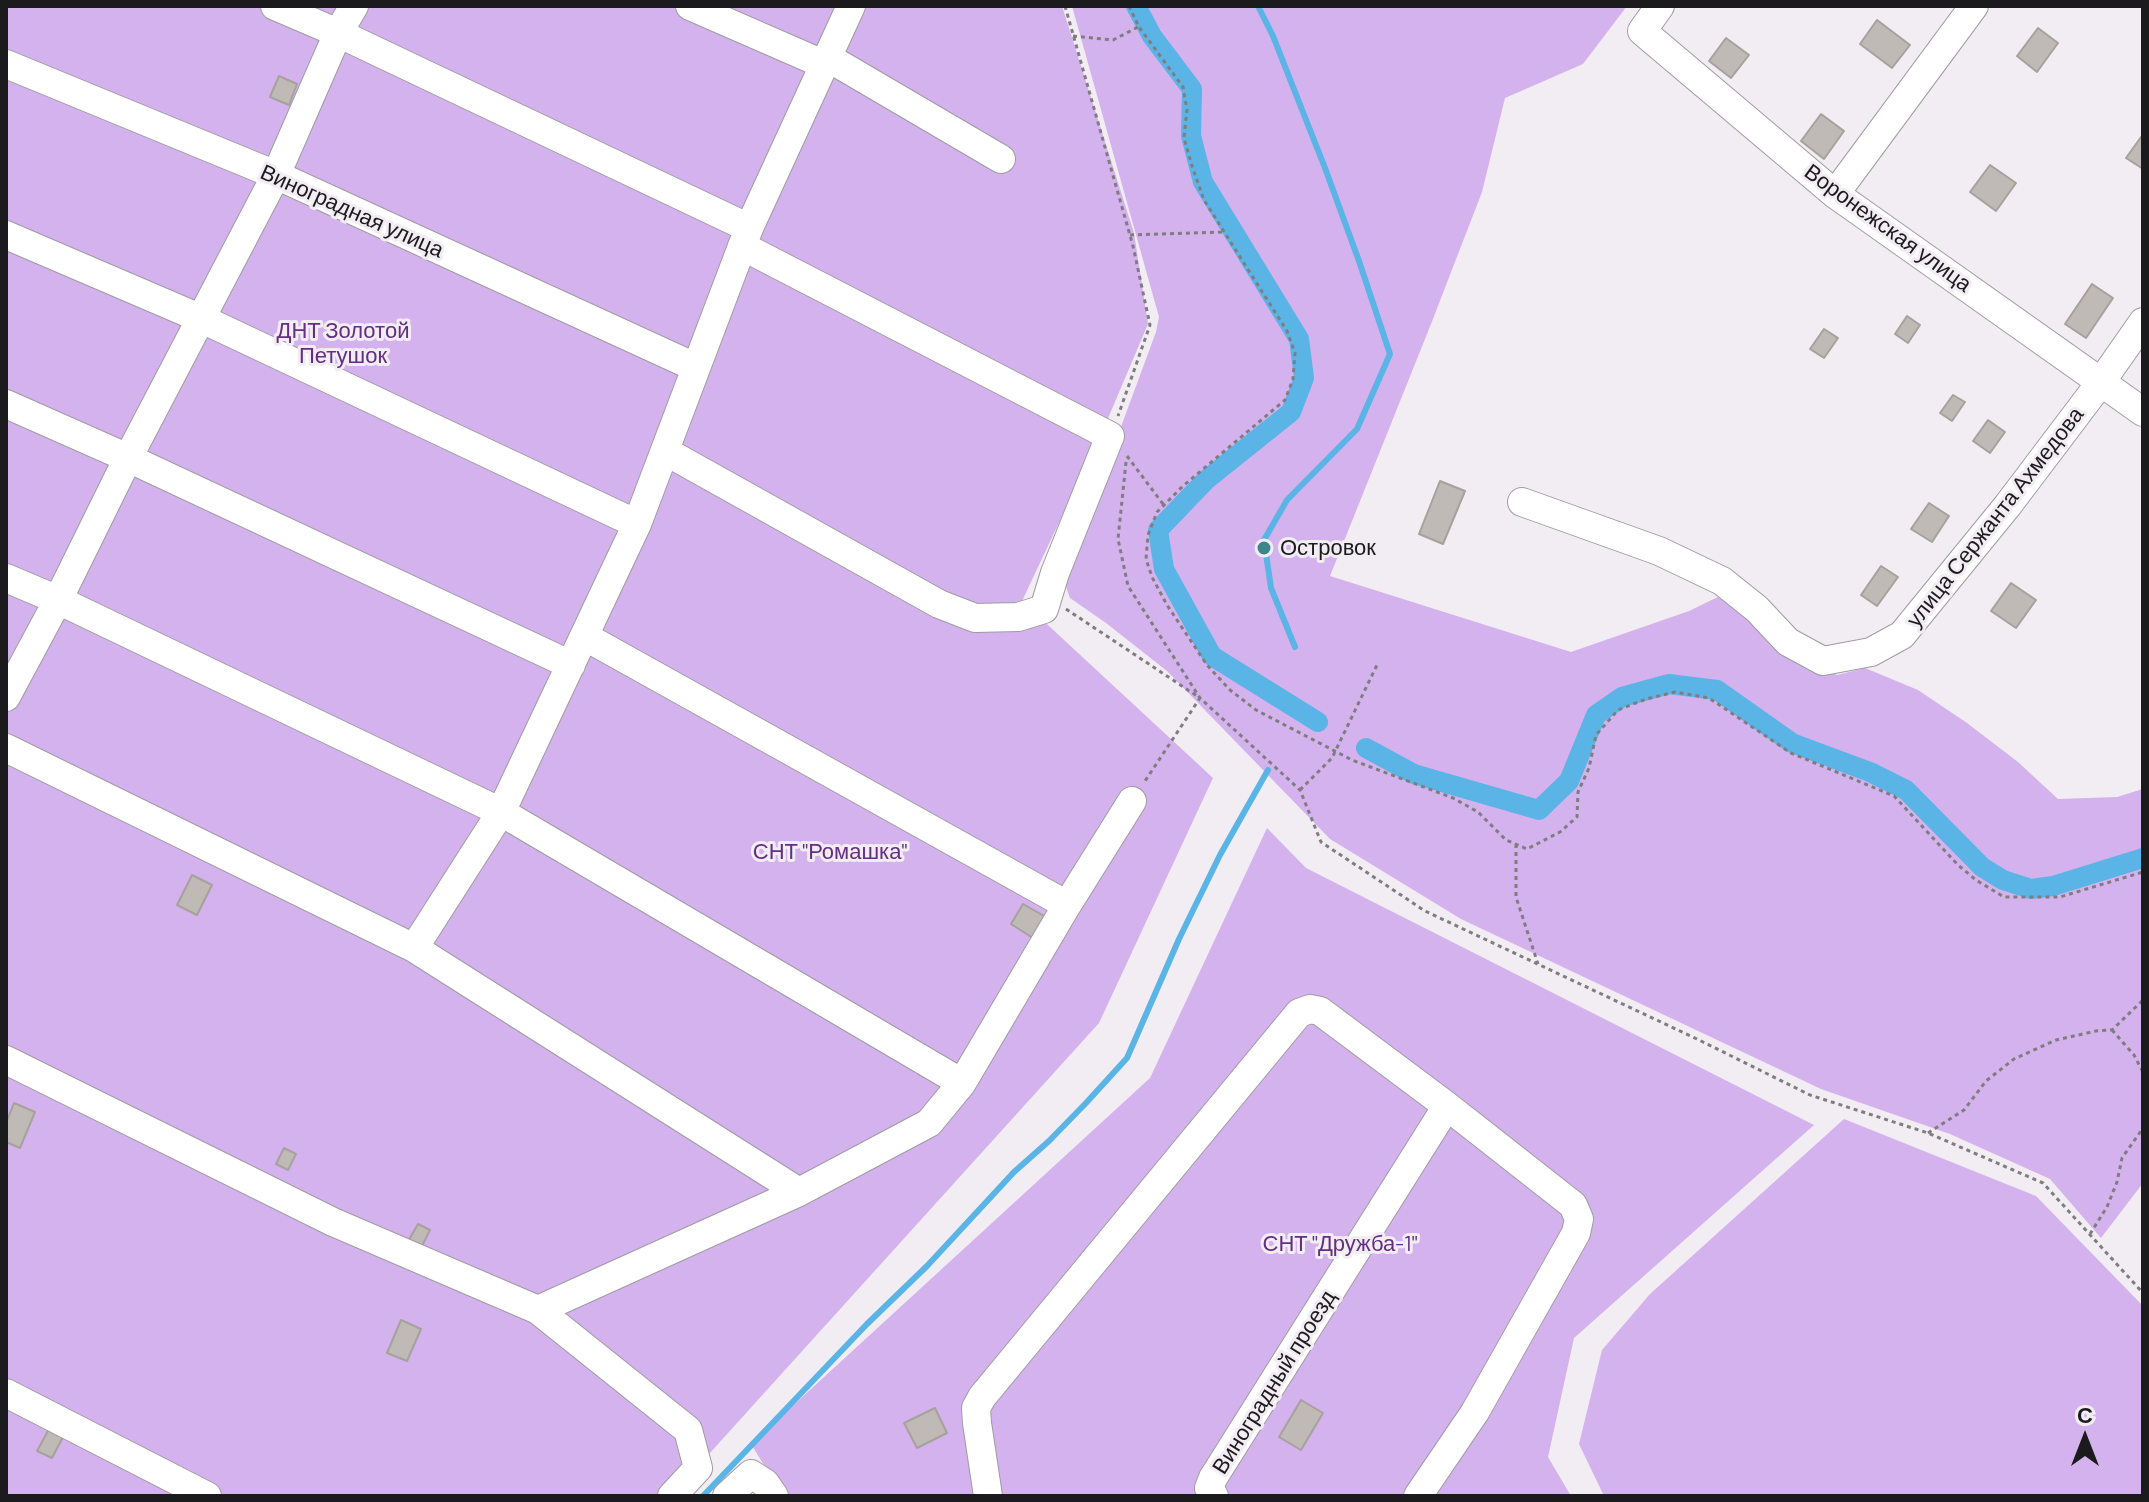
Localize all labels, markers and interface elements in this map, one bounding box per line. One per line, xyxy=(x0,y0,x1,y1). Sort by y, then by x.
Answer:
street label: Воронежская улица xyxy=(1799,158,1977,298)
street label: Виноградная улица xyxy=(256,159,448,263)
park label: ДНТ Золотой Петушок xyxy=(277,318,409,370)
street label: улица Сержанта Ахмедова xyxy=(1901,402,2089,632)
place label: Островок xyxy=(1280,535,1376,561)
marker: Островок xyxy=(1255,539,1273,557)
park label: СНТ "Ромашка" xyxy=(753,839,907,865)
park label: СНТ "Дружба-1" xyxy=(1263,1231,1417,1257)
street label: Виноградный проезд xyxy=(1207,1285,1341,1479)
north arrow xyxy=(2045,1398,2125,1478)
text: С xyxy=(2077,1401,2093,1427)

